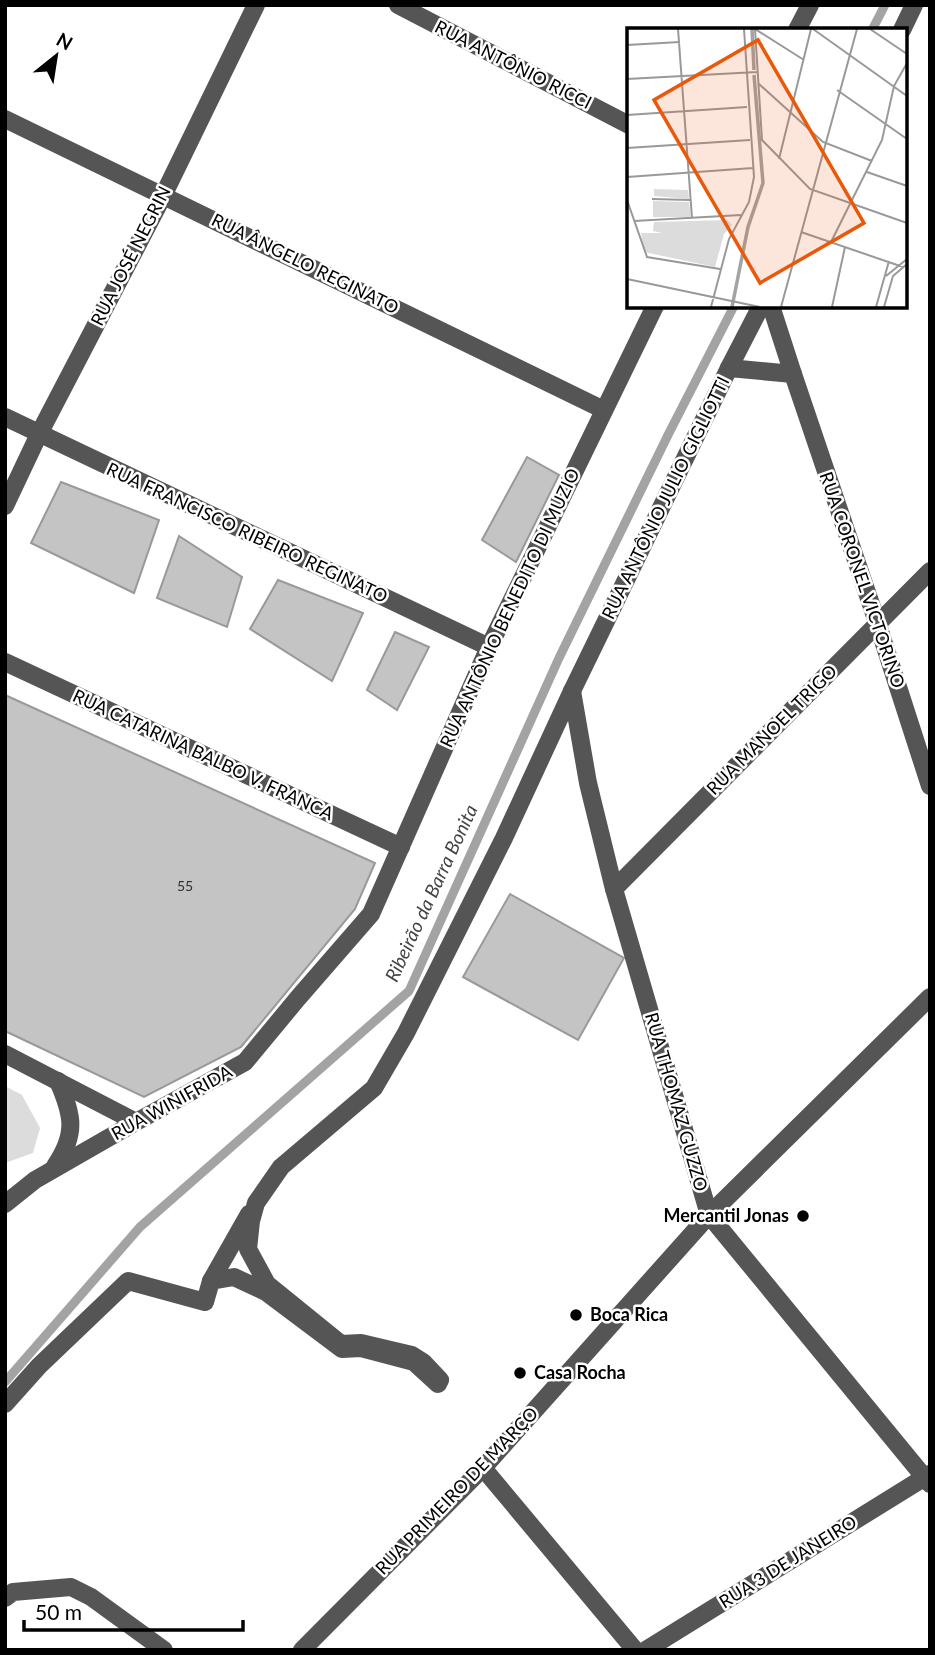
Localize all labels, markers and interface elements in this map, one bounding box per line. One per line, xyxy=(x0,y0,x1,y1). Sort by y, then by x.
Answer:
street label: RUA ANTÔNIO RICCI xyxy=(431,15,596,113)
north arrow xyxy=(21,21,91,91)
text: N xyxy=(53,27,77,54)
inset map xyxy=(627,28,907,308)
street label: RUA JOSÉ NEGRIN xyxy=(85,182,175,329)
street label: RUA ÂNGELO REGINATO xyxy=(208,208,403,318)
street label: RUA ANTÔNIO JULIO GIGLIOTTI xyxy=(597,373,734,623)
street label: RUA FRANCISCO RIBEIRO REGINATO xyxy=(103,457,391,607)
street label: RUA ANTÔNIO BENEDITO DI MUZIO xyxy=(435,464,584,751)
street label: RUA CORONEL VICTORINO xyxy=(816,469,910,691)
street label: RUA MANOEL TRIGO xyxy=(702,660,841,799)
street label: RUA CATARINA BALBO V. FRANCA xyxy=(69,684,338,825)
water label: Ribeirão da Barra Bonita xyxy=(379,801,482,985)
house number: 55 xyxy=(177,877,193,894)
street label: RUA THOMAZ GUZZO xyxy=(641,1010,713,1194)
street label: RUA WINIFRIDA xyxy=(107,1059,236,1144)
place label: Mercantil Jonas xyxy=(663,1204,789,1226)
marker: Mercantil Jonas xyxy=(795,1208,811,1224)
place label: Boca Rica xyxy=(590,1303,668,1325)
marker: Boca Rica xyxy=(568,1307,584,1323)
place label: Casa Rocha xyxy=(534,1361,626,1383)
marker: Casa Rocha xyxy=(512,1365,528,1381)
street label: RUA PRIMEIRO DE MARÇO xyxy=(370,1402,542,1579)
street label: RUA 3 DE JANEIRO xyxy=(715,1510,860,1612)
scale bar xyxy=(24,1588,243,1632)
text: 50 m xyxy=(35,1599,82,1624)

